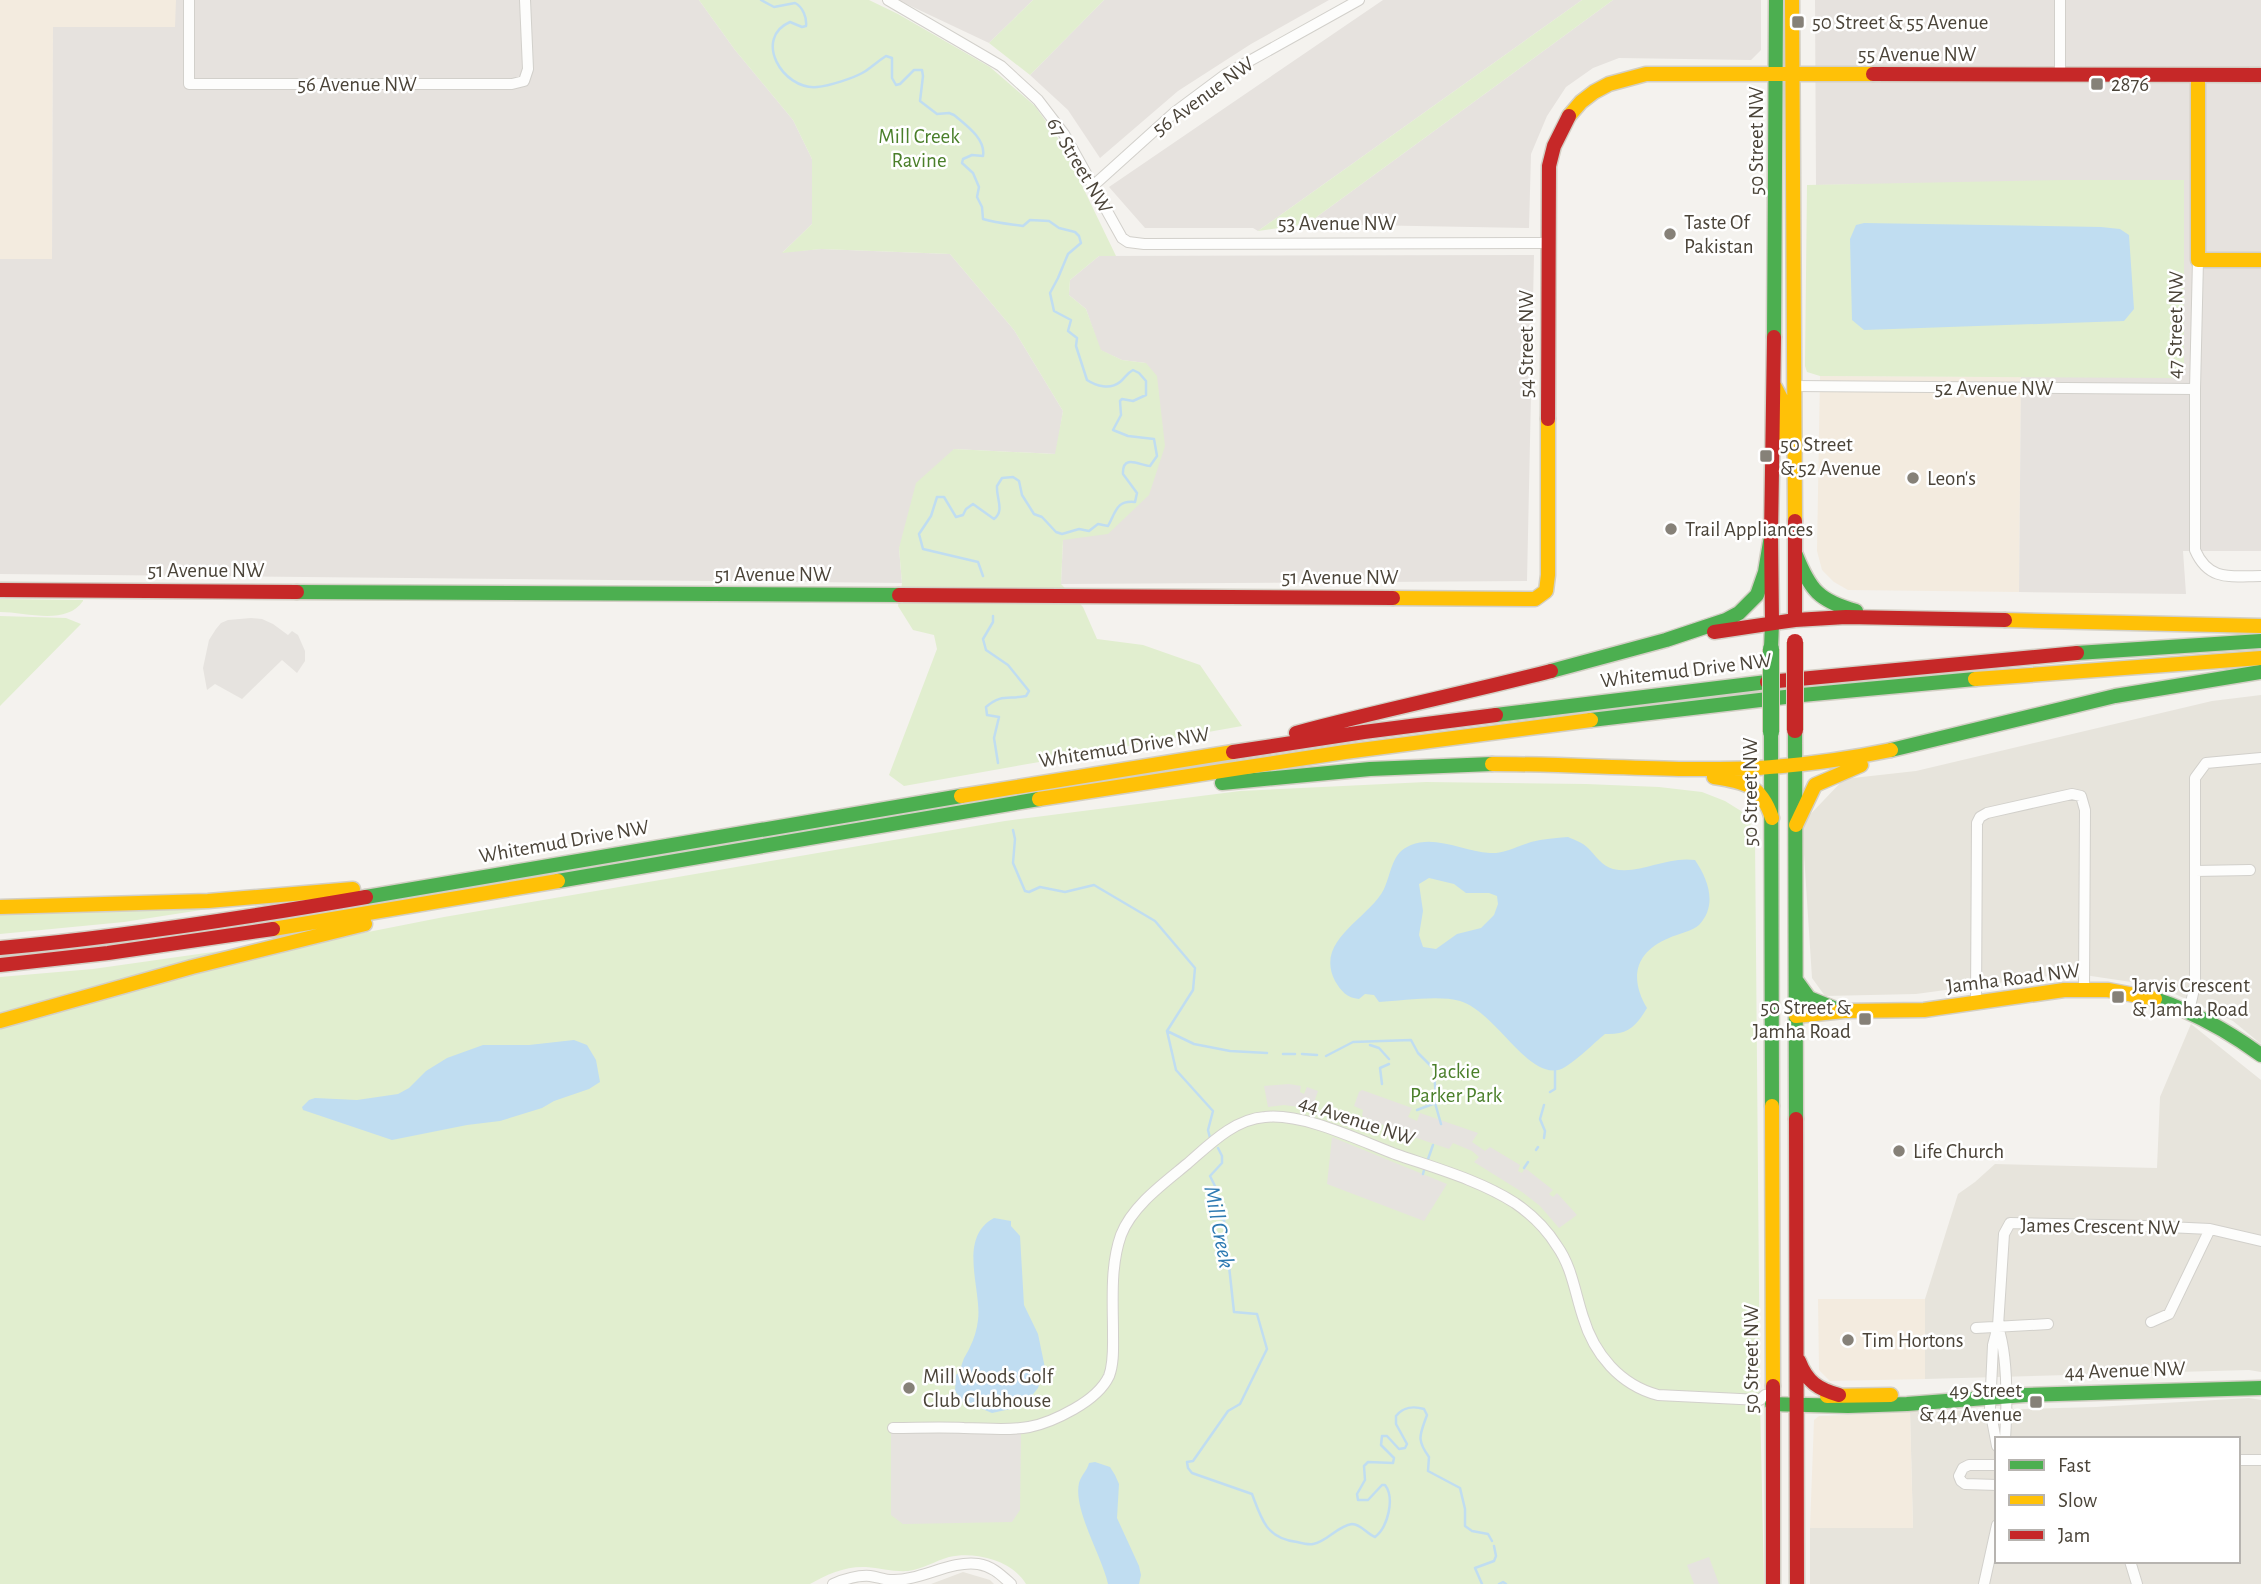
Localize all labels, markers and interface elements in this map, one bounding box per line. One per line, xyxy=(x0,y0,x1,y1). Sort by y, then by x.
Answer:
place label: 50 Street & 55 Avenue xyxy=(1812,12,1989,33)
marker: 50 Street & 55 Avenue xyxy=(1790,14,1806,30)
street label: 55 Avenue NW xyxy=(1858,44,1976,65)
street label: 56 Avenue NW xyxy=(1149,53,1258,140)
street label: 56 Avenue NW xyxy=(297,74,417,95)
place label: 2876 xyxy=(2111,74,2149,95)
marker: 2876 xyxy=(2089,76,2105,92)
street label: 50 Street NW xyxy=(1746,86,1767,195)
street label: 67 Street NW xyxy=(1043,114,1116,217)
park label: Mill Creek Ravine xyxy=(878,126,960,171)
place label: Taste Of Pakistan xyxy=(1684,212,1754,257)
street label: 53 Avenue NW xyxy=(1278,213,1396,234)
marker: Taste Of Pakistan xyxy=(1662,226,1678,242)
street label: 47 Street NW xyxy=(2164,271,2187,379)
street label: 54 Street NW xyxy=(1516,290,1537,398)
street label: 52 Avenue NW xyxy=(1934,378,2054,399)
place label: 50 Street & 52 Avenue xyxy=(1780,434,1881,479)
marker: 50 Street & 52 Avenue xyxy=(1758,448,1774,464)
place label: Leon's xyxy=(1927,468,1976,489)
marker: Leon's xyxy=(1905,470,1921,486)
place label: Trail Appliances xyxy=(1685,519,1813,540)
marker: Trail Appliances xyxy=(1663,521,1679,537)
street label: 51 Avenue NW xyxy=(148,560,265,581)
street label: 51 Avenue NW xyxy=(715,564,832,585)
street label: 51 Avenue NW xyxy=(1282,567,1399,588)
street label: Whitemud Drive NW xyxy=(1599,650,1773,691)
street label: Whitemud Drive NW xyxy=(1037,724,1211,771)
street label: 50 Street NW xyxy=(1740,737,1761,846)
street label: Whitemud Drive NW xyxy=(477,816,651,867)
street label: Jamha Road NW xyxy=(1945,960,2081,997)
place label: Jarvis Crescent & Jamha Road xyxy=(2132,975,2250,1020)
marker: Jarvis Crescent & Jamha Road xyxy=(2110,989,2126,1005)
place label: 50 Street & Jamha Road xyxy=(1753,997,1851,1042)
marker: 50 Street & Jamha Road xyxy=(1857,1011,1873,1027)
park label: Jackie Parker Park xyxy=(1410,1061,1502,1106)
street label: 44 Avenue NW xyxy=(1296,1092,1418,1149)
place label: Life Church xyxy=(1913,1141,2004,1162)
marker: Life Church xyxy=(1891,1143,1907,1159)
water label: Mill Creek xyxy=(1199,1184,1238,1271)
street label: James Crescent NW xyxy=(2020,1215,2180,1238)
street label: 50 Street NW xyxy=(1741,1304,1762,1413)
place label: Tim Hortons xyxy=(1862,1330,1964,1351)
marker: Tim Hortons xyxy=(1840,1332,1856,1348)
street label: 44 Avenue NW xyxy=(2064,1358,2186,1383)
place label: Mill Woods Golf Club Clubhouse xyxy=(923,1366,1055,1411)
marker: Mill Woods Golf Club Clubhouse xyxy=(901,1380,917,1396)
place label: 49 Street & 44 Avenue xyxy=(1919,1380,2022,1425)
marker: 49 Street & 44 Avenue xyxy=(2028,1394,2044,1410)
legend xyxy=(1995,1437,2240,1563)
text: Fast xyxy=(2058,1455,2091,1476)
text: Slow xyxy=(2058,1490,2097,1511)
text: Jam xyxy=(2058,1525,2090,1546)

